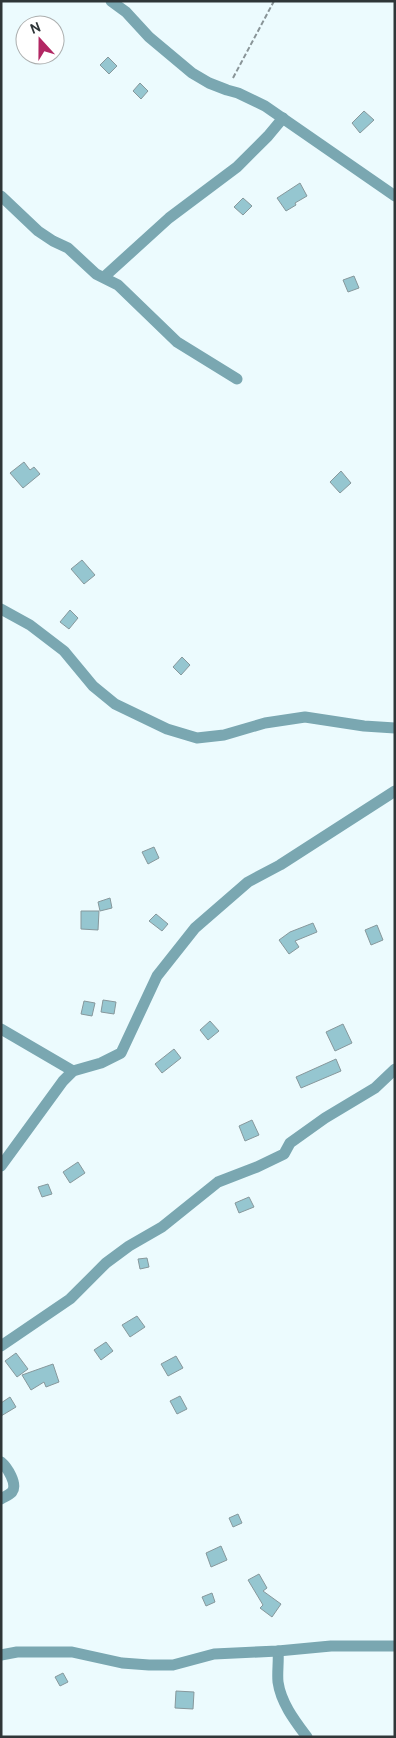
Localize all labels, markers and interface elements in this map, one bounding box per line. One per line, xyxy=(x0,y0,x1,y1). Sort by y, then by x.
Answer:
north arrow xyxy=(15,15,65,65)
text: N xyxy=(27,18,43,38)

